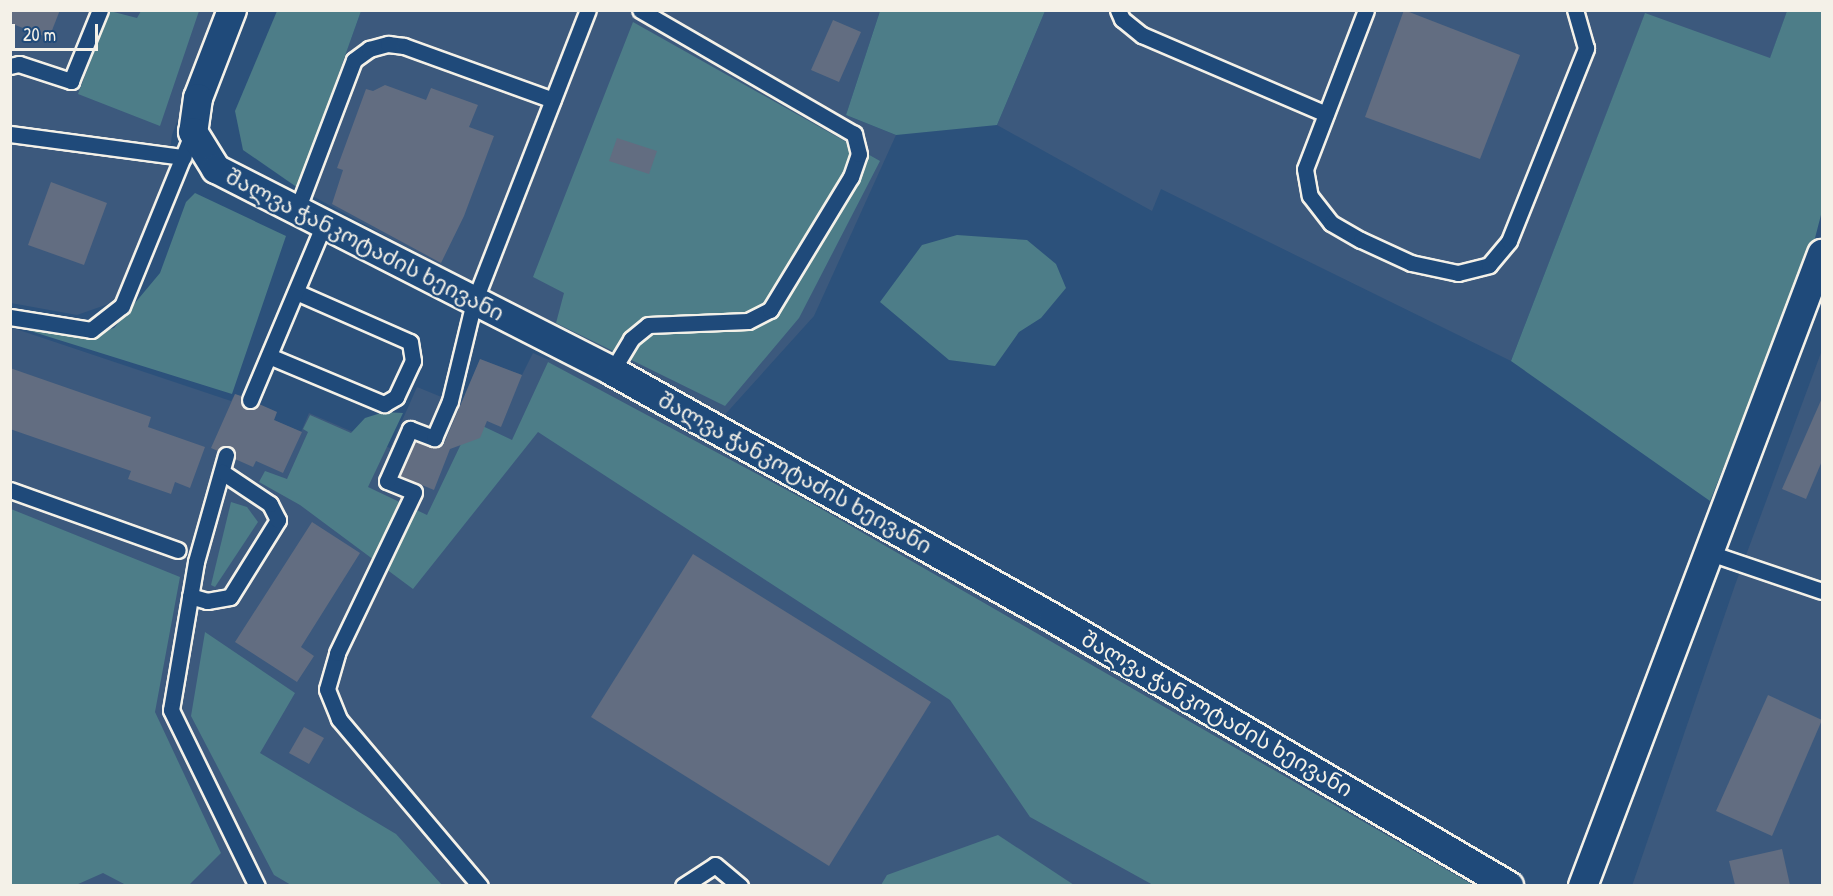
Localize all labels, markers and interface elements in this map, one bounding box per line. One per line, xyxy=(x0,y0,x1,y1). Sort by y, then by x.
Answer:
scale bar xyxy=(15,12,100,50)
text: 20 m xyxy=(23,22,56,47)
street label: შალვა ჭანკოტაძის ხეივანი xyxy=(221,163,509,327)
street label: შალვა ჭანკოტაძის ხეივანი xyxy=(654,387,936,559)
street label: შალვა ჭანკოტაძის ხეივანი xyxy=(1077,625,1357,803)

